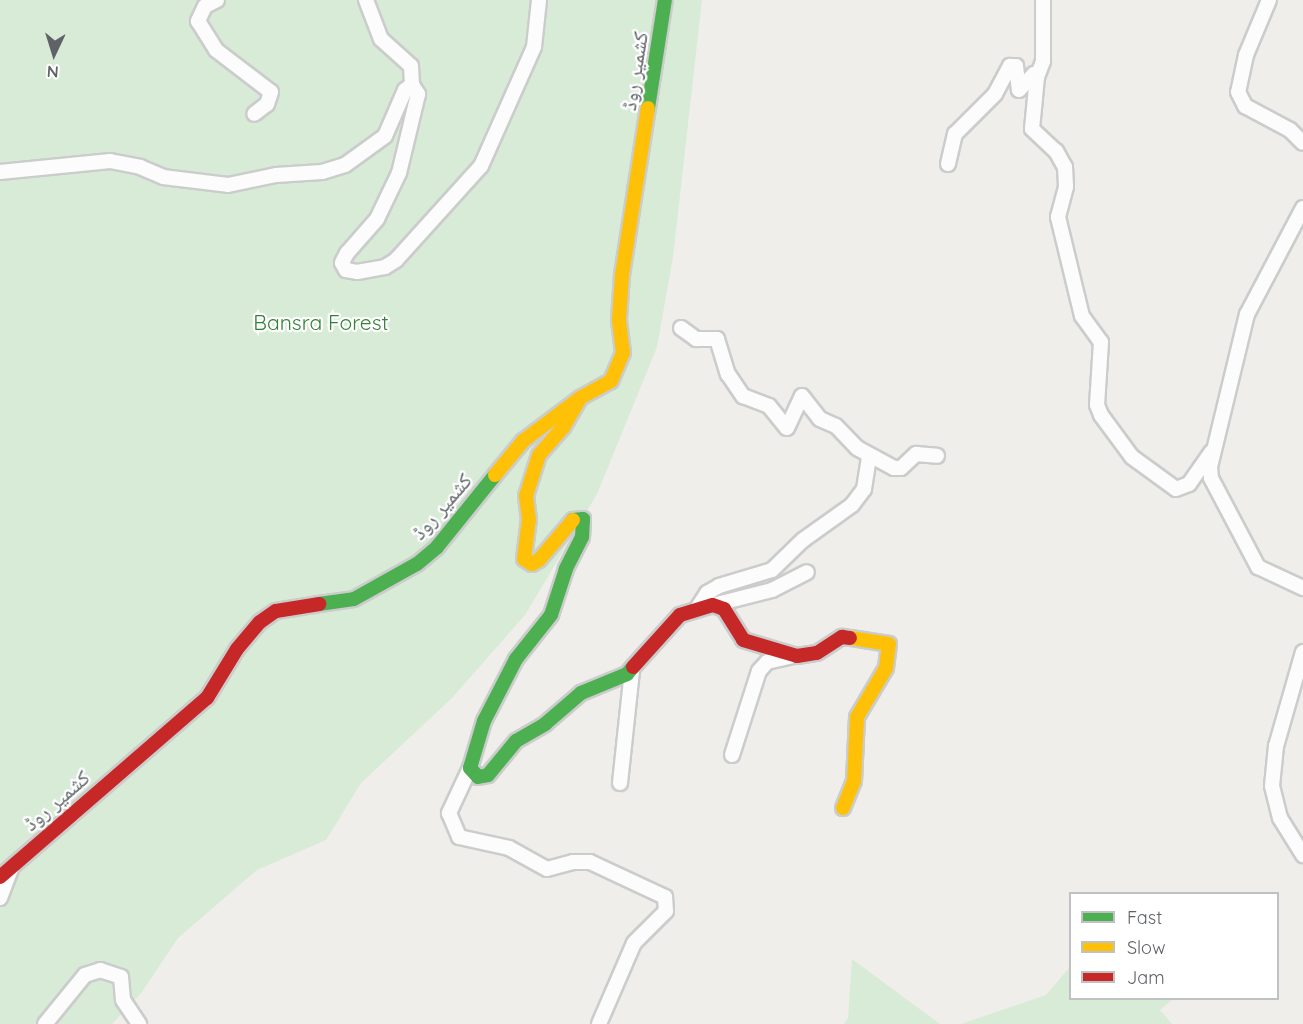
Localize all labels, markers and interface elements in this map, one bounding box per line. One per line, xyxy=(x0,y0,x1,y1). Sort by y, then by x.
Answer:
north arrow xyxy=(24,24,84,84)
street label: کشمیر روڈ xyxy=(615,30,653,112)
text: N xyxy=(46,62,59,82)
park label: Bansra Forest xyxy=(253,309,389,335)
street label: کشمیر روڈ xyxy=(405,468,477,544)
street label: کشمیر روڈ xyxy=(18,764,94,836)
legend xyxy=(1069,892,1279,1000)
text: Fast xyxy=(1127,906,1162,929)
text: Slow xyxy=(1127,936,1165,959)
text: Jam xyxy=(1127,966,1165,989)

